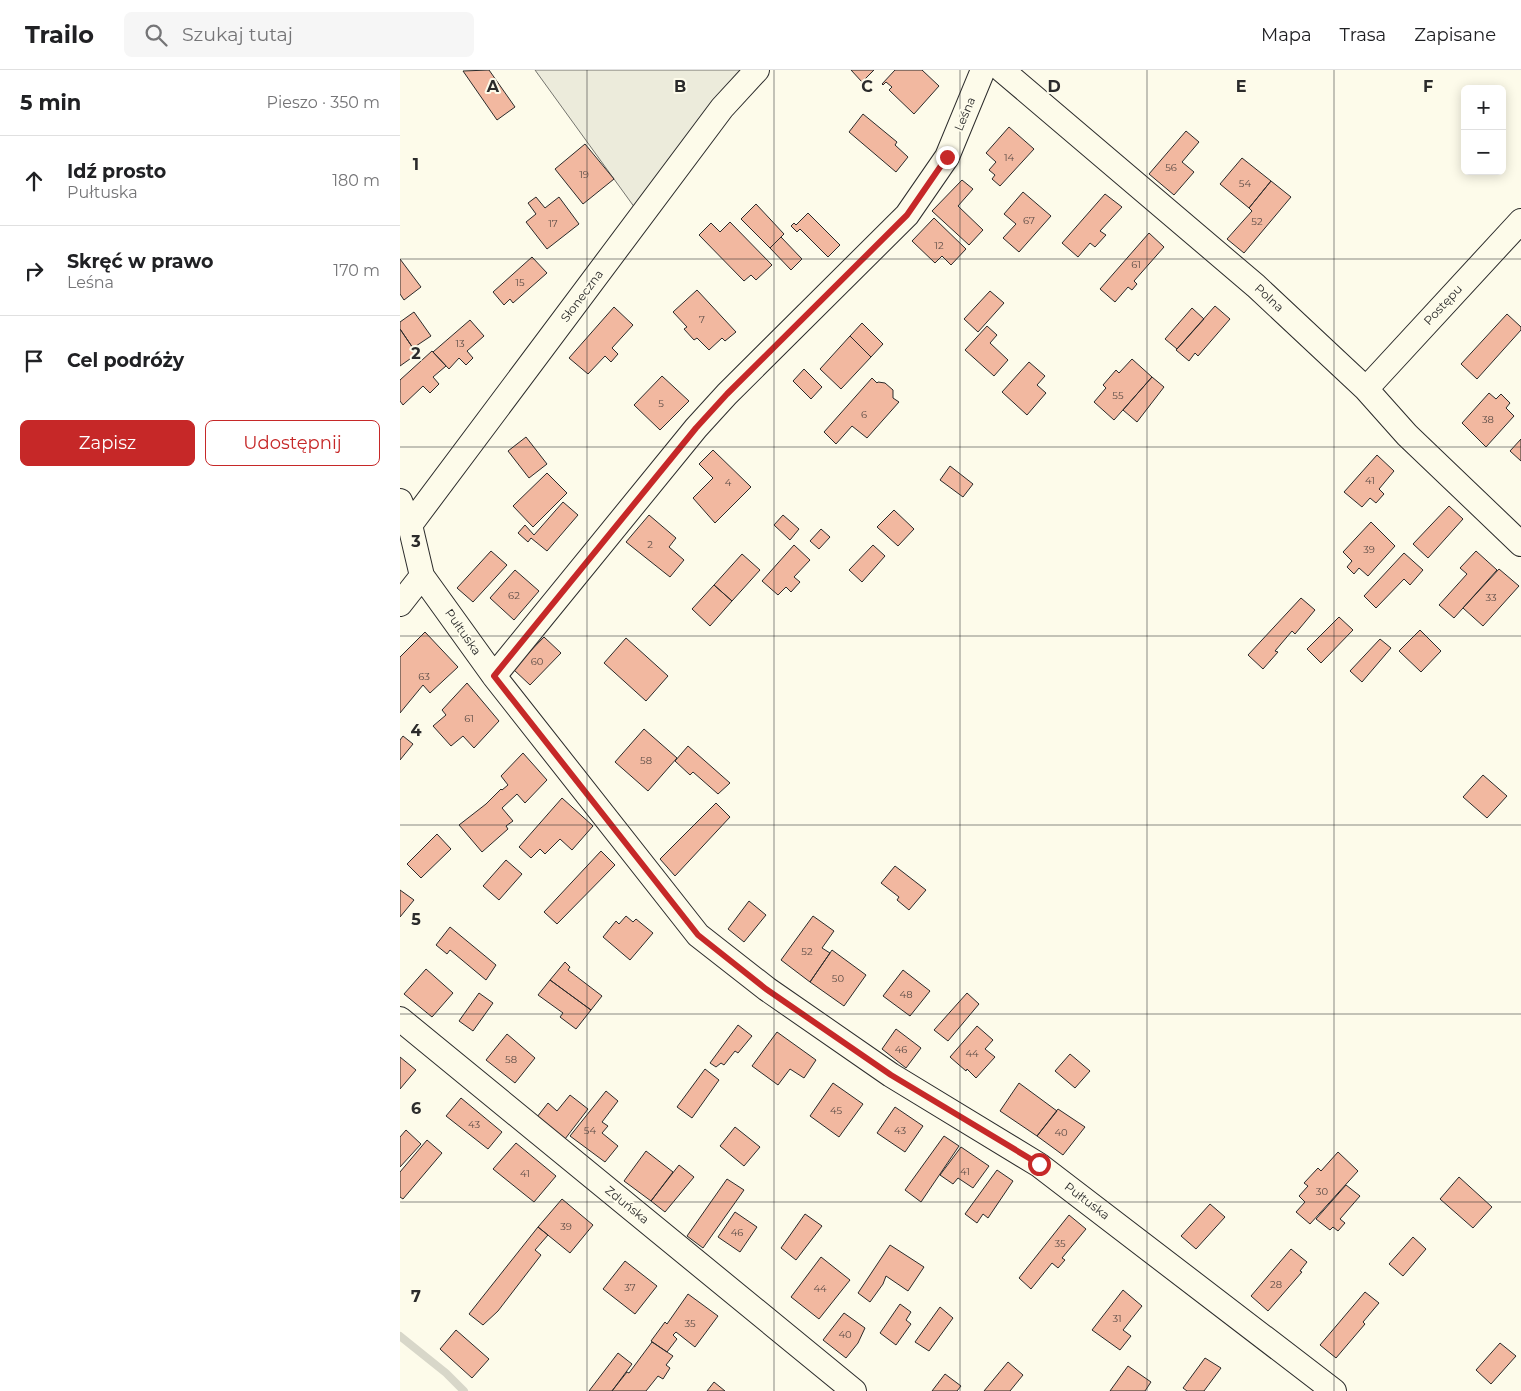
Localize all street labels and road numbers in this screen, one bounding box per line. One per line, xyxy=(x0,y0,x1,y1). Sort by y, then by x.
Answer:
street label: Leśna xyxy=(951,95,978,133)
street label: Słoneczna xyxy=(557,267,606,325)
street label: Polna xyxy=(1252,280,1287,315)
street label: Postępu xyxy=(1420,281,1465,328)
street label: Pułtuska xyxy=(442,606,485,658)
street label: Pułtuska xyxy=(1062,1179,1113,1223)
street label: Zduńska xyxy=(602,1182,652,1227)

